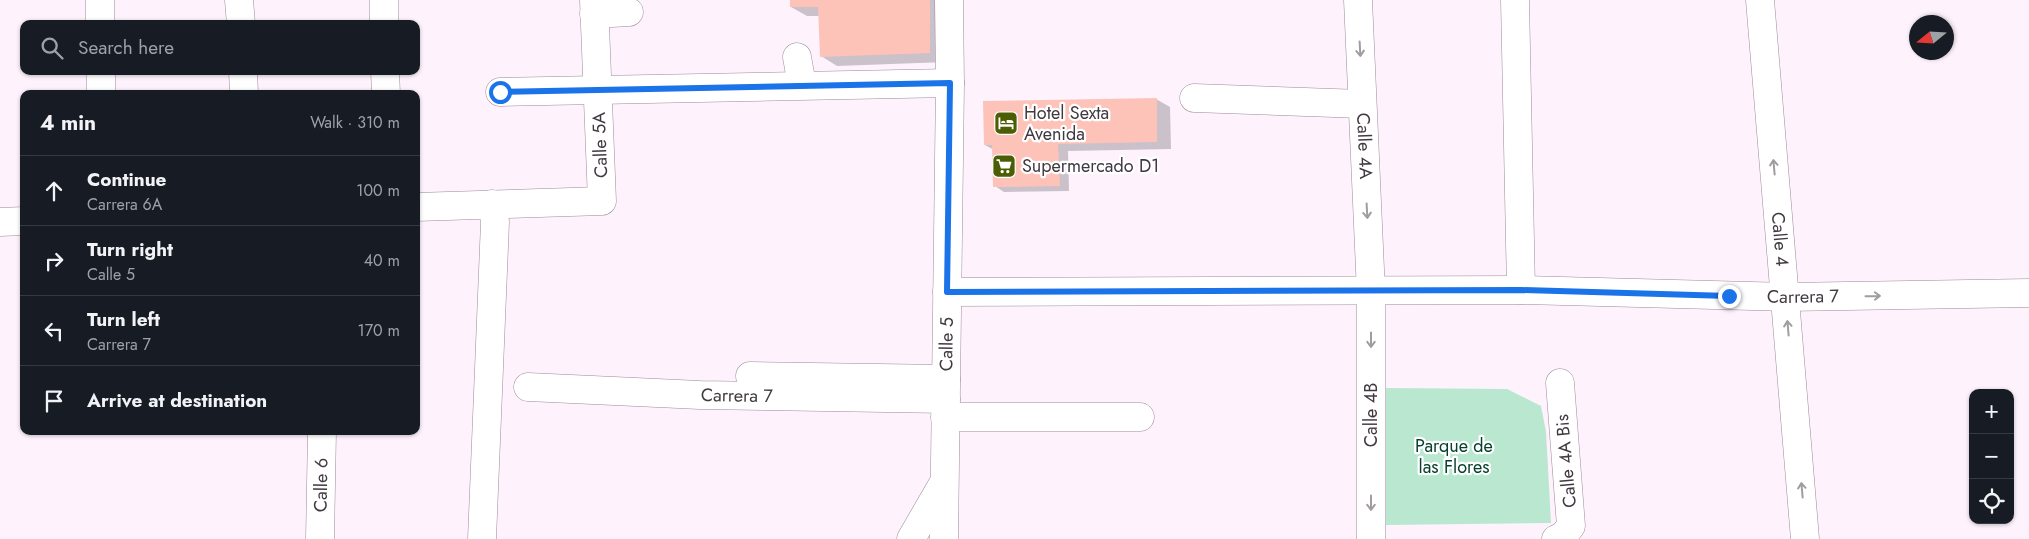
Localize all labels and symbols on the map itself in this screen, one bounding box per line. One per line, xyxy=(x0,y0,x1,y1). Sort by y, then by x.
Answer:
north arrow xyxy=(1909,15,1954,60)
one-way arrow xyxy=(1355,40,1365,56)
route start xyxy=(489,81,512,104)
place label: Hotel Sexta Avenida xyxy=(1024,100,1109,147)
hotel icon: Hotel Sexta Avenida xyxy=(993,110,1019,136)
street label: Calle 5A xyxy=(586,111,614,178)
street label: Calle 4A xyxy=(1350,112,1379,180)
supermarket icon: Supermercado D1 xyxy=(991,153,1017,179)
place label: Supermercado D1 xyxy=(1022,153,1159,179)
one-way arrow xyxy=(1770,159,1779,175)
one-way arrow xyxy=(1362,202,1372,219)
street label: Calle 4 xyxy=(1765,211,1795,267)
street label: Carrera 7 xyxy=(1767,283,1840,310)
route end xyxy=(1718,285,1741,308)
one-way arrow xyxy=(1864,291,1881,301)
street label: Calle 5 xyxy=(933,317,960,371)
one-way arrow xyxy=(1784,321,1793,337)
one-way arrow xyxy=(1366,332,1376,348)
street label: Carrera 7 xyxy=(701,382,774,409)
street label: Calle 4B xyxy=(1358,383,1384,447)
street label: Calle 4A Bis xyxy=(1549,413,1583,509)
park label: Parque de las Flores xyxy=(1415,433,1493,480)
street label: Calle 6 xyxy=(307,458,335,512)
one-way arrow xyxy=(1797,483,1806,499)
one-way arrow xyxy=(1366,494,1376,511)

